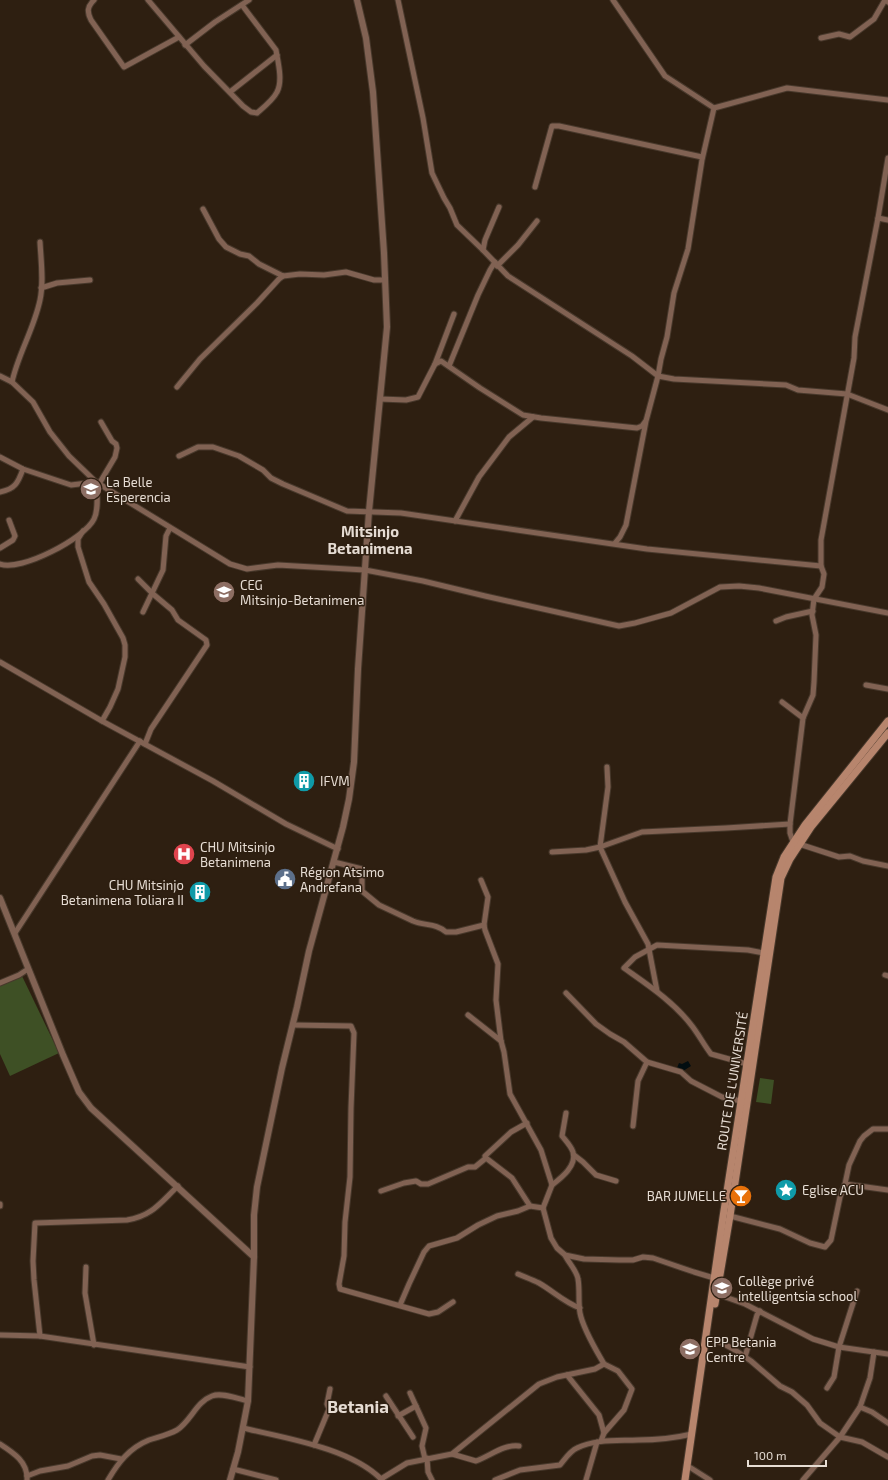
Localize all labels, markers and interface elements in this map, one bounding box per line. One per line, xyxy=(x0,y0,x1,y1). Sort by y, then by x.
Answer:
place label: La Belle Esperencia xyxy=(106,474,171,505)
school or university icon: La Belle Esperencia xyxy=(78,476,104,502)
district label: Mitsinjo Betanimena xyxy=(327,522,413,557)
place label: CEG Mitsinjo-Betanimena xyxy=(240,577,364,608)
school or university icon: CEG Mitsinjo-Betanimena xyxy=(211,579,237,605)
building icon: IFVM xyxy=(291,768,317,794)
place label: IFVM xyxy=(320,773,350,789)
place label: CHU Mitsinjo Betanimena xyxy=(200,839,275,870)
hospital icon: CHU Mitsinjo Betanimena xyxy=(171,841,197,867)
place label: Région Atsimo Andrefana xyxy=(300,864,384,895)
public building icon: Région Atsimo Andrefana xyxy=(272,866,298,892)
place label: CHU Mitsinjo Betanimena Toliara II xyxy=(61,877,184,908)
building icon: CHU Mitsinjo Betanimena Toliara II xyxy=(187,879,213,905)
street label: ROUTE DE L'UNIVERSITÉ xyxy=(712,1010,751,1151)
place icon: Eglise ACU xyxy=(773,1177,799,1203)
place label: Eglise ACU xyxy=(802,1182,864,1198)
bar icon: BAR JUMELLE xyxy=(728,1183,754,1209)
place label: BAR JUMELLE xyxy=(647,1188,726,1204)
place label: Collège privé intelligentsia school xyxy=(738,1273,857,1304)
school or university icon: Collège privé intelligentsia school xyxy=(709,1275,735,1301)
place label: EPP Betania Centre xyxy=(706,1334,776,1365)
school or university icon: EPP Betania Centre xyxy=(677,1336,703,1362)
district label: Betania xyxy=(327,1396,389,1416)
scale bar xyxy=(748,1442,826,1468)
text: 100 m xyxy=(754,1448,786,1462)

